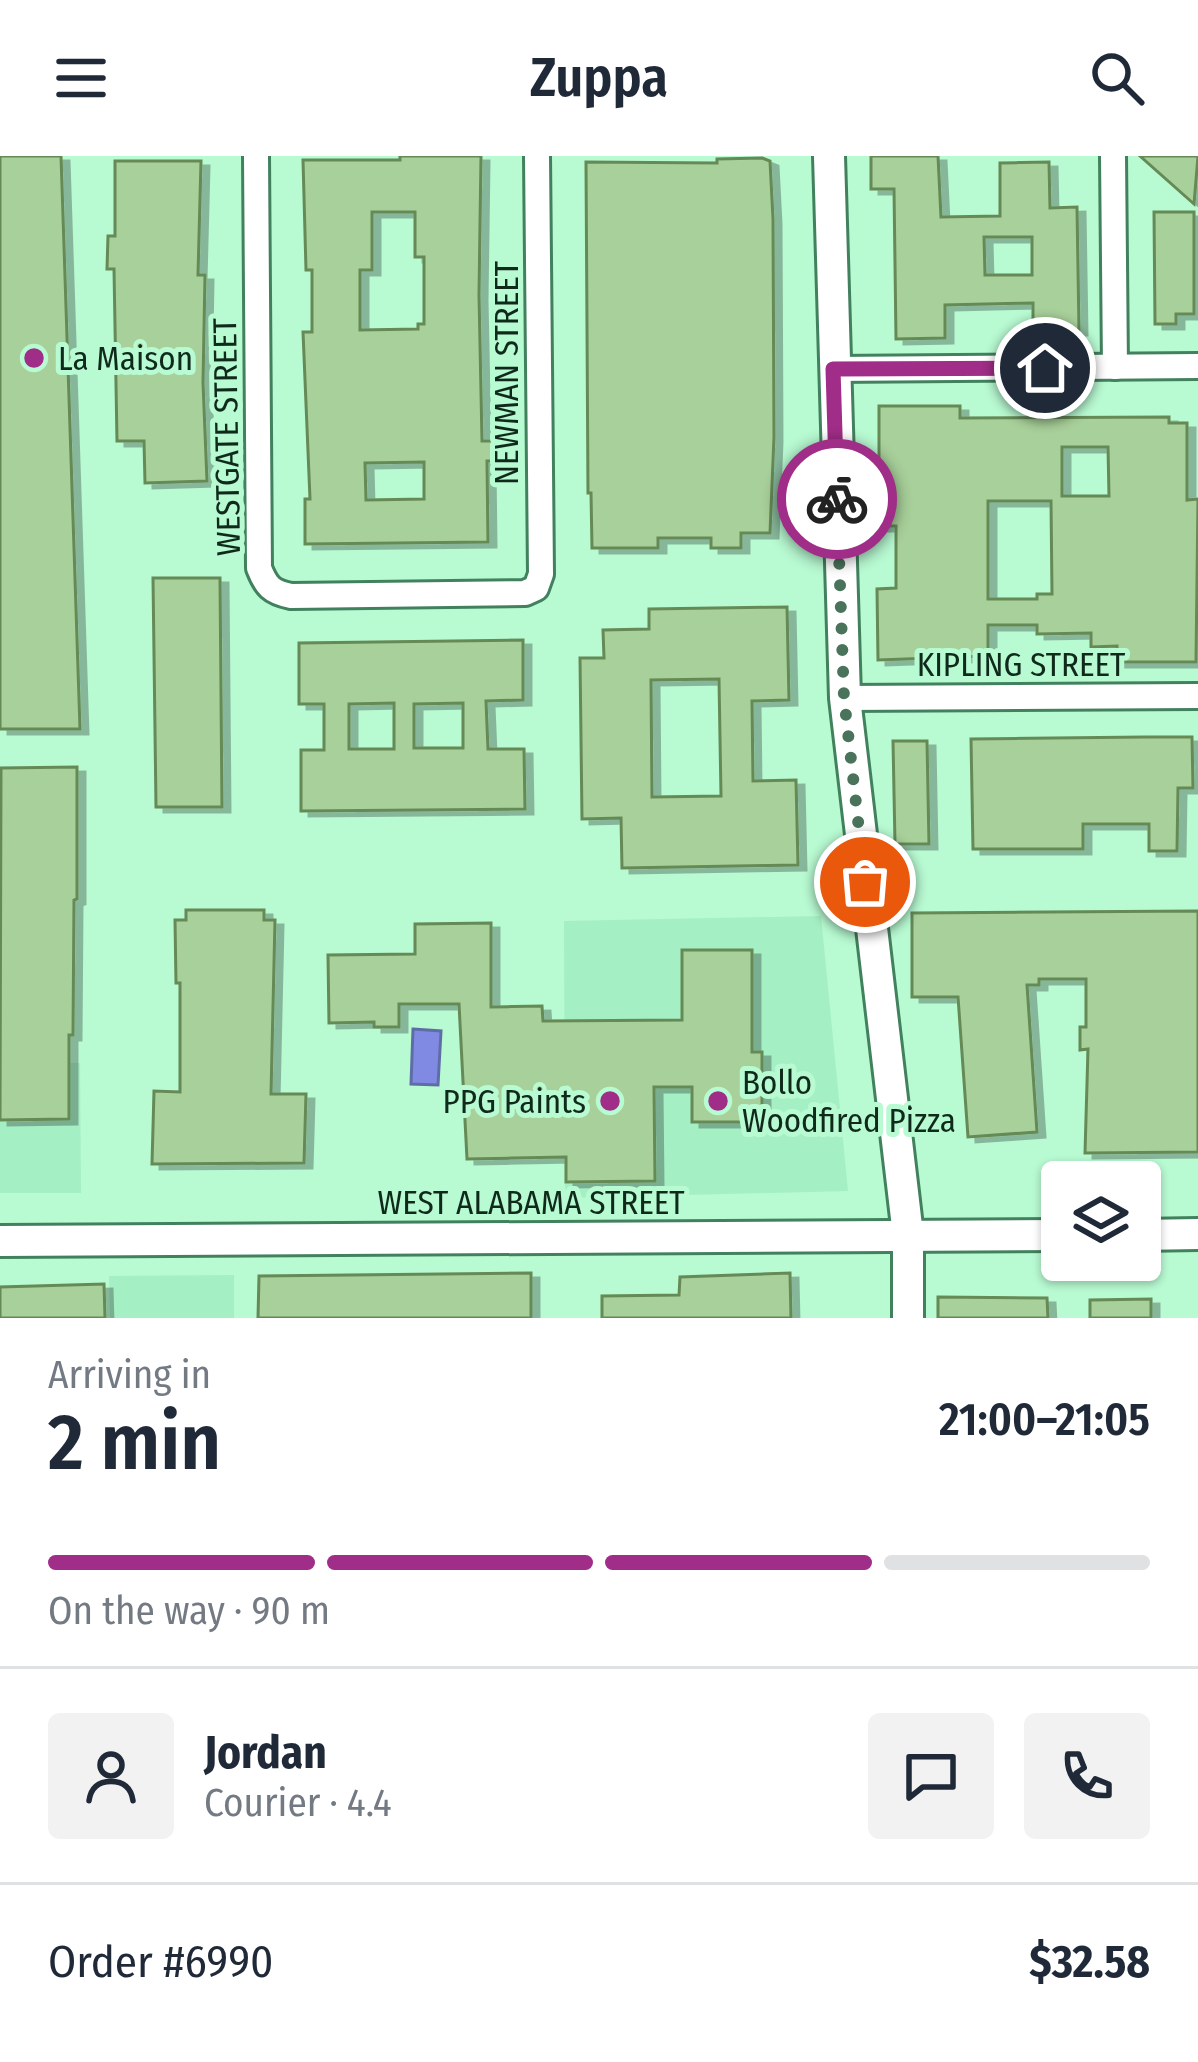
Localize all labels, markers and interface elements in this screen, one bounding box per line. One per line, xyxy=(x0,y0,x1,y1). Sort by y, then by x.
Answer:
icon: menu xyxy=(48,45,114,111)
icon: search xyxy=(1084,45,1150,111)
text: Zuppa xyxy=(530,46,668,110)
street label: NEWMAN STREET xyxy=(487,260,527,485)
street label: WESTGATE STREET xyxy=(205,317,249,556)
pin xyxy=(994,317,1096,419)
icon: home xyxy=(1012,335,1078,401)
place label: La Maison xyxy=(58,339,193,379)
marker: La Maison xyxy=(21,345,47,371)
courier xyxy=(777,439,897,559)
icon: bike xyxy=(804,466,870,532)
street label: KIPLING STREET xyxy=(917,645,1126,685)
pin xyxy=(814,831,916,933)
icon: bag xyxy=(832,849,898,915)
place label: Bollo Woodfired Pizza xyxy=(742,1063,956,1141)
place label: PPG Paints xyxy=(443,1082,586,1122)
marker: PPG Paints xyxy=(597,1088,623,1114)
marker: Bollo Woodfired Pizza xyxy=(705,1088,731,1114)
map controls xyxy=(1041,1161,1161,1281)
button: layers xyxy=(1041,1161,1161,1281)
street label: WEST ALABAMA STREET xyxy=(378,1183,685,1223)
text: Arriving in xyxy=(48,1352,211,1398)
text: 21:00–21:05 xyxy=(939,1393,1150,1447)
text: 2 min xyxy=(48,1396,221,1490)
text: On the way · 90 m xyxy=(48,1588,330,1634)
button: person xyxy=(48,1713,174,1839)
button: chat xyxy=(868,1713,994,1839)
button: phone xyxy=(1024,1713,1150,1839)
text: Jordan xyxy=(204,1726,327,1780)
text: Courier · 4.4 xyxy=(204,1780,392,1826)
text: Order #6990 xyxy=(48,1935,274,1989)
text: $32.58 xyxy=(1029,1935,1150,1989)

